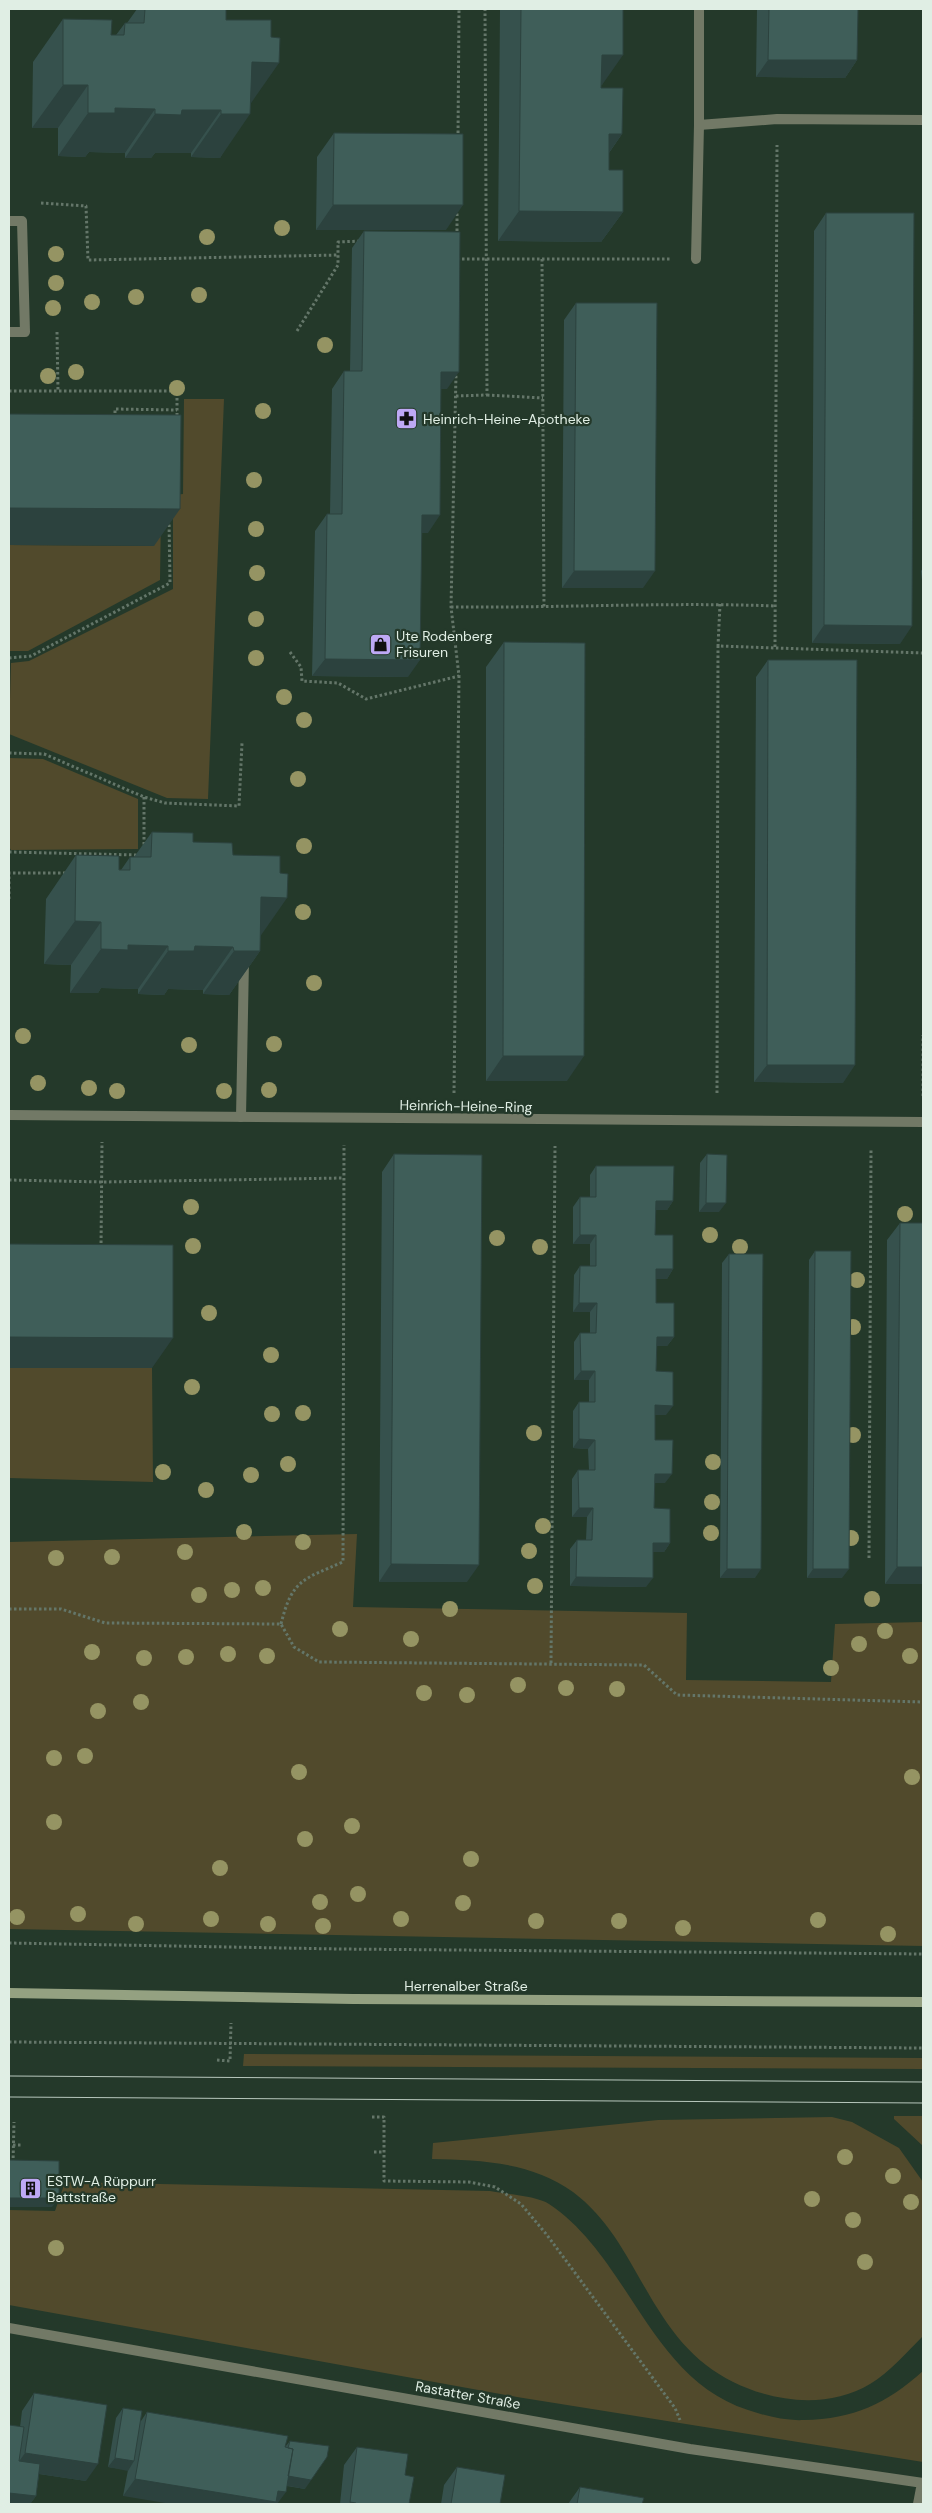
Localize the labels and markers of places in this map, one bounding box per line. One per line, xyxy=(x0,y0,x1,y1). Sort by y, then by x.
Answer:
pharmacy icon: Heinrich-Heine-Apotheke xyxy=(395,407,419,431)
place label: Heinrich-Heine-Apotheke xyxy=(423,410,590,428)
place label: Ute Rodenberg Frisuren xyxy=(396,627,493,661)
shop icon: Ute Rodenberg Frisuren xyxy=(368,632,392,656)
place label: ESTW-A Rüppurr Battstraße xyxy=(47,2172,156,2206)
building icon: ESTW-A Rüppurr Battstraße xyxy=(19,2177,43,2201)

